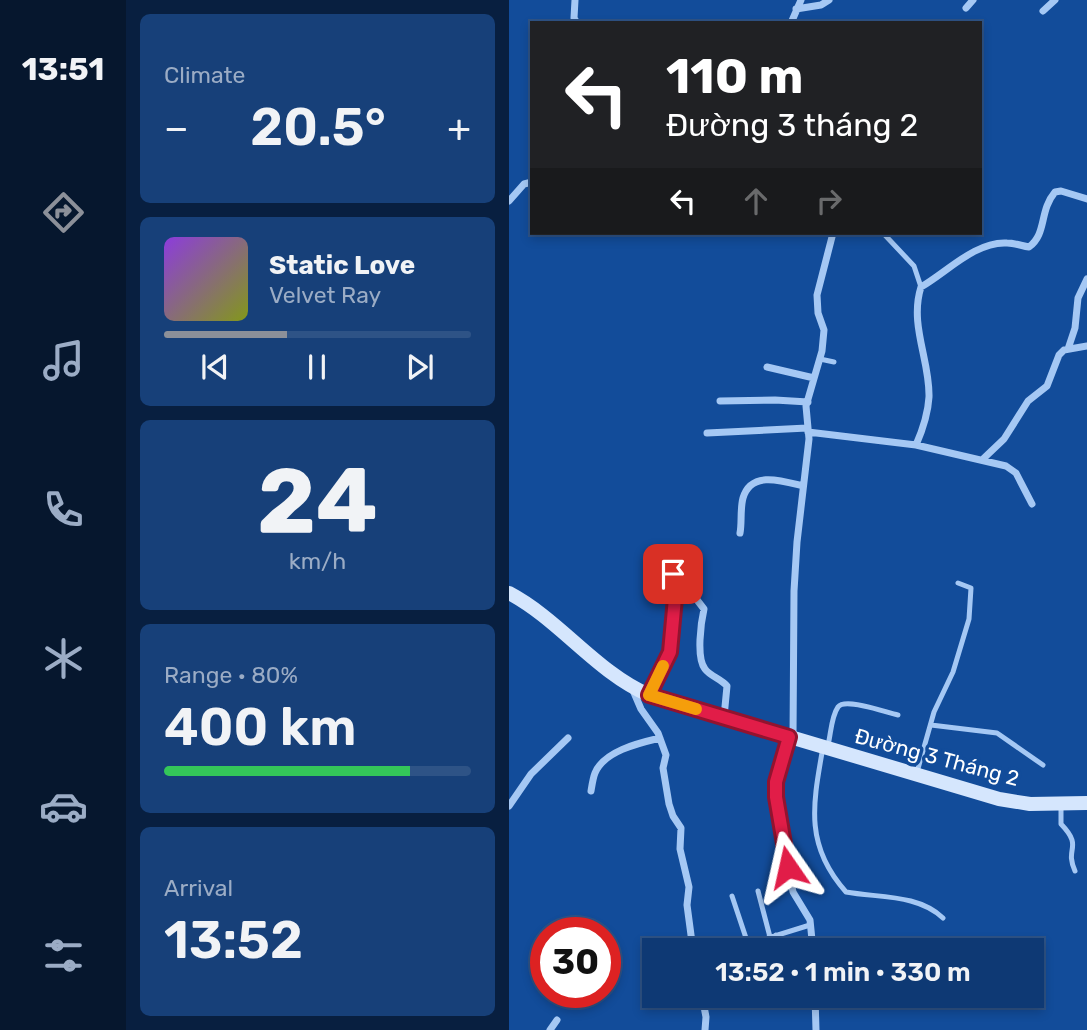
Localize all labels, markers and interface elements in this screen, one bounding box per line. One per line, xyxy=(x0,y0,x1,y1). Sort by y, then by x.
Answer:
text: 110 m xyxy=(666,47,803,105)
icon: left xyxy=(551,49,642,140)
text: 13:51 xyxy=(22,50,104,88)
text: Climate xyxy=(164,61,245,89)
text: 20.5° xyxy=(250,96,386,158)
text: − xyxy=(164,105,189,151)
text: + xyxy=(447,105,471,151)
text: Đường 3 tháng 2 xyxy=(666,106,918,144)
icon: left xyxy=(664,182,702,220)
icon: ahead xyxy=(737,182,775,220)
icon: right xyxy=(810,182,848,220)
icon: directions xyxy=(39,188,88,237)
text: Static Love xyxy=(269,250,415,281)
text: Velvet Ray xyxy=(269,281,381,309)
icon: music xyxy=(39,336,88,385)
icon: previous xyxy=(196,348,234,386)
icon: pause xyxy=(298,348,336,386)
icon: next xyxy=(401,348,439,386)
text: 24 xyxy=(257,447,378,555)
icon: phone xyxy=(39,485,88,534)
pin xyxy=(643,544,703,604)
text: km/h xyxy=(289,547,346,575)
icon: arrive xyxy=(654,555,692,593)
icon: climate xyxy=(39,634,88,683)
text: Range · 80% xyxy=(164,661,298,689)
text: 400 km xyxy=(164,696,356,758)
street label: Đường 3 Tháng 2 xyxy=(852,723,1022,791)
icon: car xyxy=(39,782,88,831)
position arrow xyxy=(751,830,825,904)
text: Arrival xyxy=(164,874,233,902)
text: 13:52 xyxy=(164,909,303,971)
speed limit sign: 30 xyxy=(530,917,621,1008)
icon: filters xyxy=(39,931,88,980)
text: 13:52 · 1 min · 330 m xyxy=(715,957,971,988)

